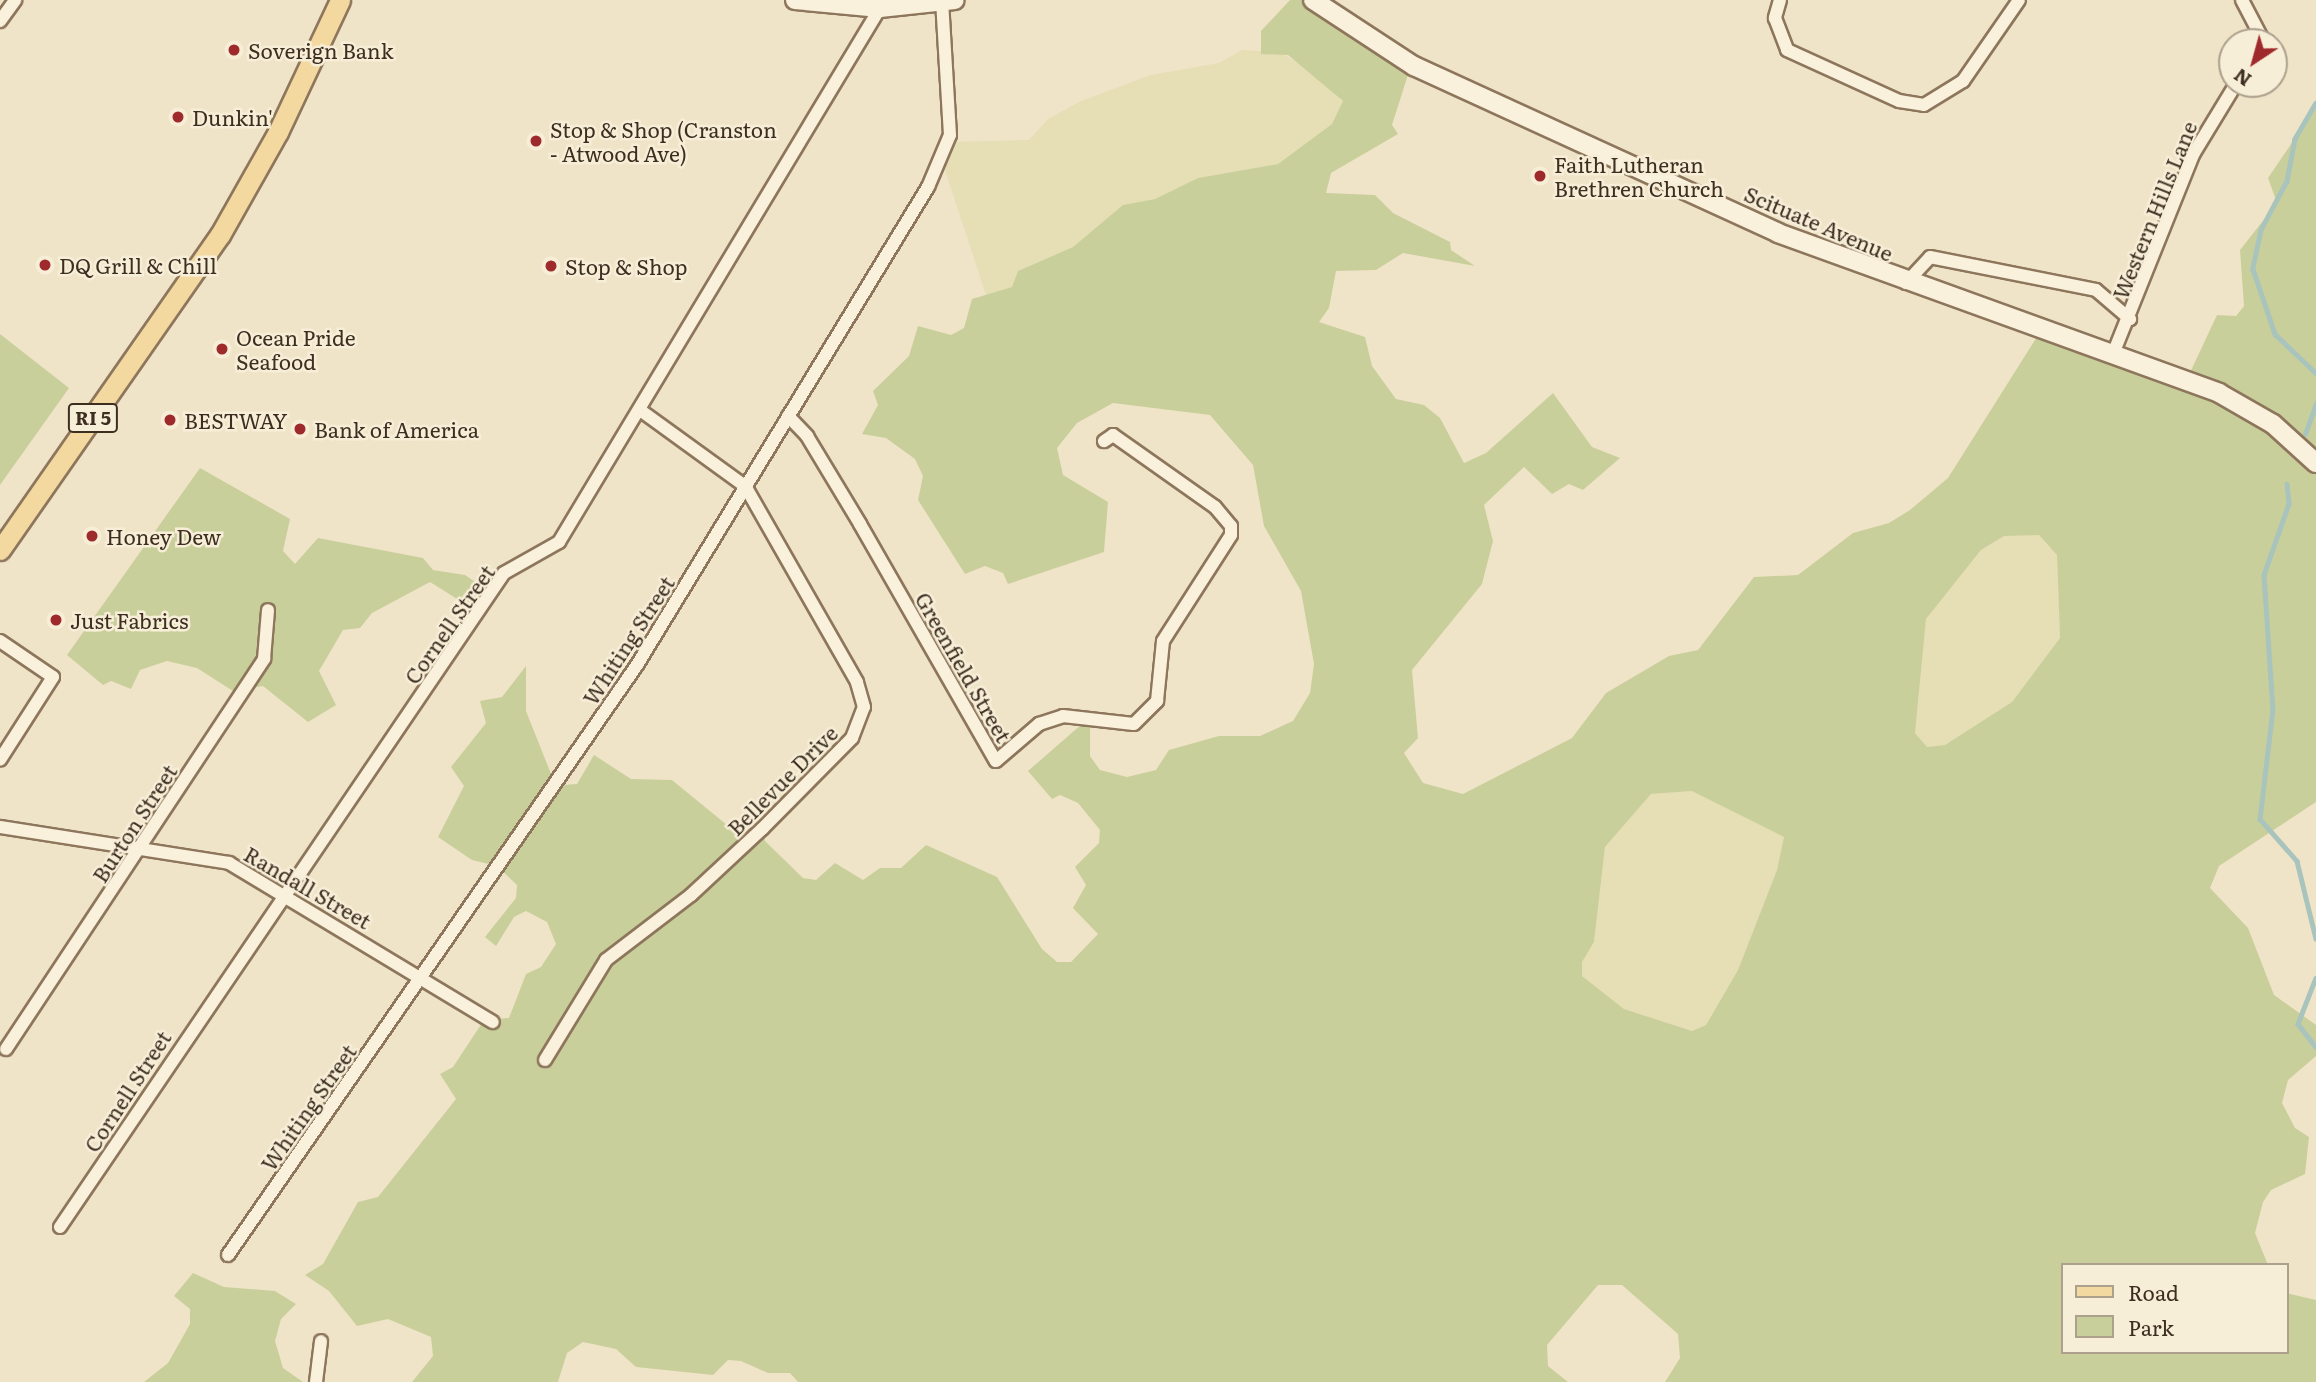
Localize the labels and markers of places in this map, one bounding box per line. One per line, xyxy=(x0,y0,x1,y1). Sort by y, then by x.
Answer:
place label: Soverign Bank xyxy=(248,37,394,63)
marker: Soverign Bank xyxy=(226,42,242,58)
place label: Dunkin' xyxy=(192,104,273,130)
marker: Dunkin' xyxy=(170,109,186,125)
place label: Stop & Shop (Cranston - Atwood Ave) xyxy=(550,116,777,166)
marker: Stop & Shop (Cranston - Atwood Ave) xyxy=(528,133,544,149)
place label: Faith Lutheran Brethren Church xyxy=(1554,151,1724,201)
marker: Faith Lutheran Brethren Church xyxy=(1532,168,1548,184)
place label: DQ Grill & Chill xyxy=(59,252,217,278)
place label: Stop & Shop xyxy=(565,253,688,279)
marker: DQ Grill & Chill xyxy=(37,257,53,273)
marker: Stop & Shop xyxy=(543,258,559,274)
place label: Ocean Pride Seafood xyxy=(236,324,356,374)
marker: Ocean Pride Seafood xyxy=(214,341,230,357)
place label: BESTWAY xyxy=(184,407,288,433)
marker: BESTWAY xyxy=(162,412,178,428)
place label: Bank of America xyxy=(314,416,479,442)
marker: Bank of America xyxy=(292,421,308,437)
place label: Honey Dew xyxy=(106,523,221,549)
marker: Honey Dew xyxy=(84,528,100,544)
place label: Just Fabrics xyxy=(70,607,189,633)
marker: Just Fabrics xyxy=(48,612,64,628)

